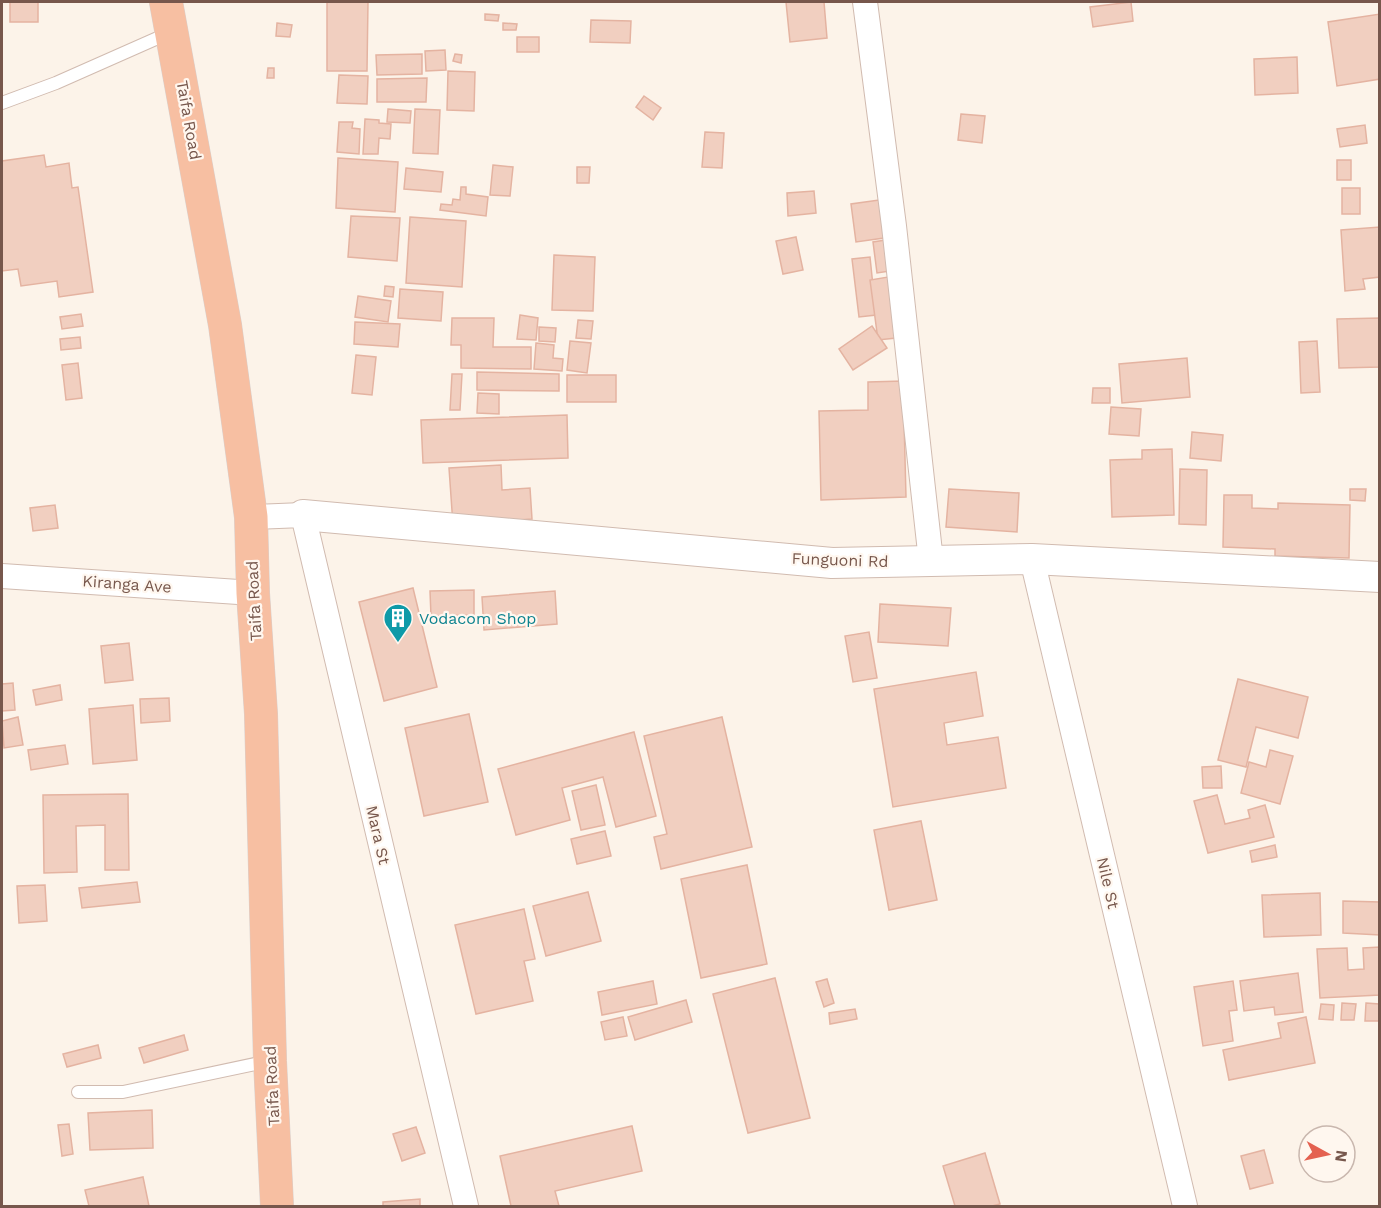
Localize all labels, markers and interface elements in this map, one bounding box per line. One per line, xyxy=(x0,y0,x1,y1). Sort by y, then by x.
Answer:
street label: Taifa Road xyxy=(173,79,205,161)
street label: Funguoni Rd xyxy=(791,549,889,571)
street label: Taifa Road xyxy=(242,560,266,642)
street label: Kiranga Ave xyxy=(82,571,172,597)
building icon: Vodacom Shop xyxy=(382,602,414,644)
place label: Vodacom Shop xyxy=(419,609,536,628)
street label: Mara St xyxy=(362,804,394,867)
street label: Nile St xyxy=(1093,855,1123,911)
street label: Taifa Road xyxy=(260,1045,284,1127)
north arrow xyxy=(1297,1124,1357,1184)
text: N xyxy=(1331,1149,1352,1163)

